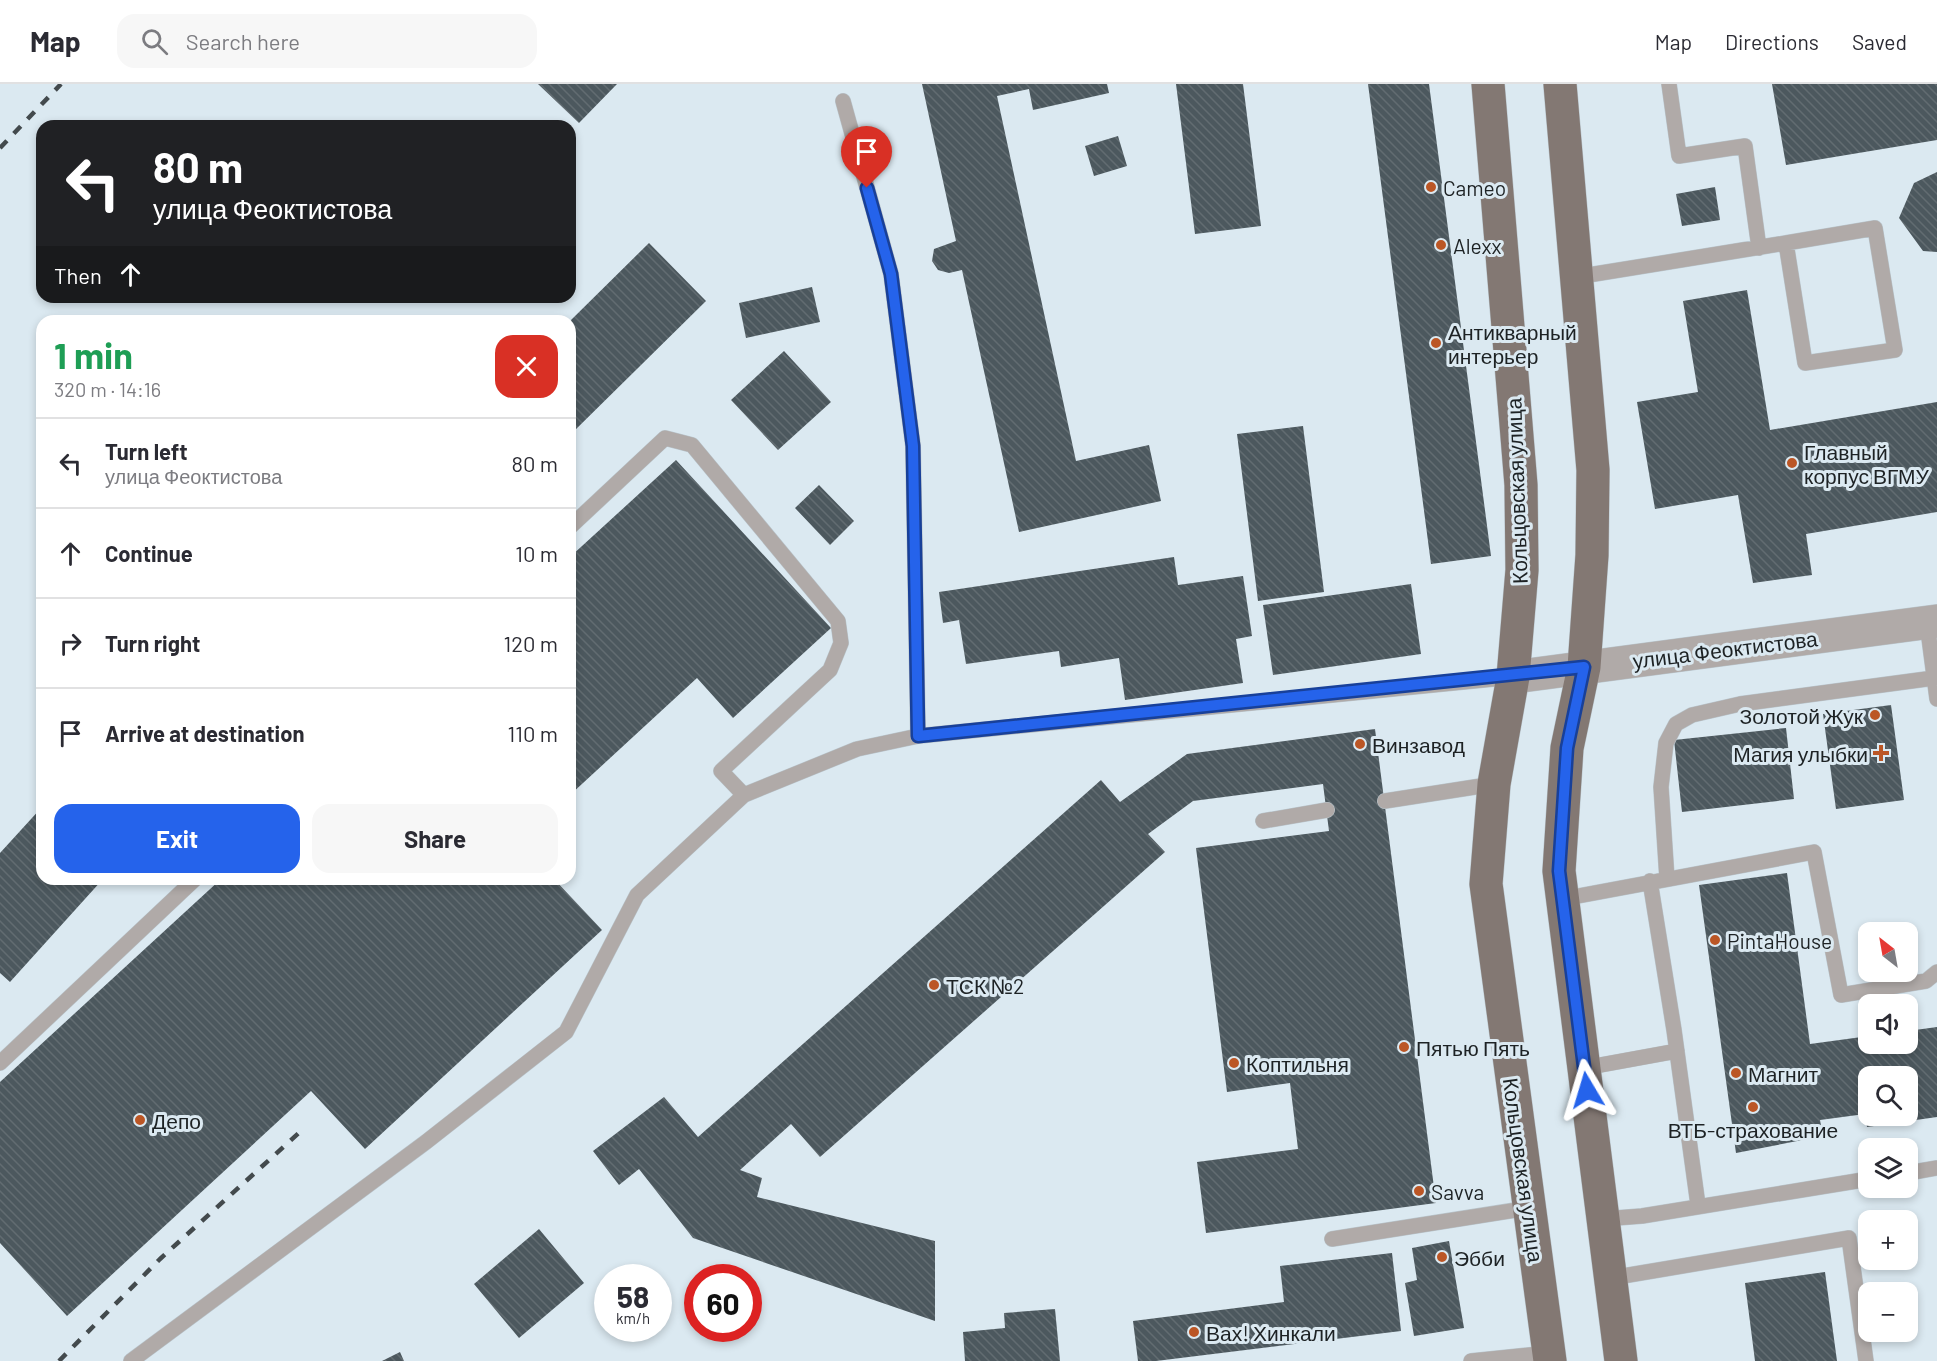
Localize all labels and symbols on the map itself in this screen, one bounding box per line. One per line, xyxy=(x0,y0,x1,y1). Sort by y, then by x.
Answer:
pin xyxy=(841,126,892,188)
place label: Cameo xyxy=(1443,175,1506,200)
marker: Cameo xyxy=(1424,180,1438,194)
place label: Alexx xyxy=(1453,233,1502,258)
marker: Alexx xyxy=(1434,238,1448,252)
place label: Антикварный интерьер xyxy=(1448,319,1577,368)
marker: Антикварный интерьер xyxy=(1429,336,1443,350)
street label: Кольцовская улица xyxy=(1500,397,1532,584)
place label: Главный корпус ВГМУ xyxy=(1804,439,1930,488)
marker: Главный корпус ВГМУ xyxy=(1785,456,1799,470)
street label: улица Феоктистова xyxy=(1631,625,1819,673)
place label: Золотой Жук xyxy=(1740,703,1864,728)
marker: Золотой Жук xyxy=(1868,708,1882,722)
place label: Винзавод xyxy=(1372,732,1465,757)
marker: Винзавод xyxy=(1353,737,1367,751)
place label: Магия улыбки xyxy=(1733,741,1868,766)
marker: Магия улыбки xyxy=(1872,744,1890,762)
north arrow xyxy=(1858,922,1918,982)
place label: PintaHouse xyxy=(1727,928,1832,953)
marker: PintaHouse xyxy=(1708,933,1722,947)
place label: ТСК №2 xyxy=(946,973,1024,998)
marker: ТСК №2 xyxy=(927,978,941,992)
place label: Пятью Пять xyxy=(1416,1035,1530,1060)
marker: Пятью Пять xyxy=(1397,1040,1411,1054)
place label: Коптильня xyxy=(1246,1051,1349,1076)
marker: Коптильня xyxy=(1227,1056,1241,1070)
position arrow xyxy=(1555,1058,1619,1122)
place label: Магнит xyxy=(1748,1061,1818,1086)
marker: Магнит xyxy=(1729,1066,1743,1080)
street label: Кольцовская улица xyxy=(1499,1076,1549,1264)
marker: ВТБ-страхование xyxy=(1746,1100,1760,1114)
place label: Депо xyxy=(152,1108,201,1133)
marker: Депо xyxy=(133,1113,147,1127)
place label: ВТБ-страхование xyxy=(1668,1117,1838,1142)
place label: Savva xyxy=(1431,1179,1484,1204)
marker: Savva xyxy=(1412,1184,1426,1198)
place label: Эбби xyxy=(1454,1245,1505,1270)
marker: Эбби xyxy=(1435,1250,1449,1264)
speed limit sign: 60 xyxy=(684,1264,762,1342)
place label: Вах! Хинкали xyxy=(1206,1320,1336,1345)
marker: Вах! Хинкали xyxy=(1187,1325,1201,1339)

